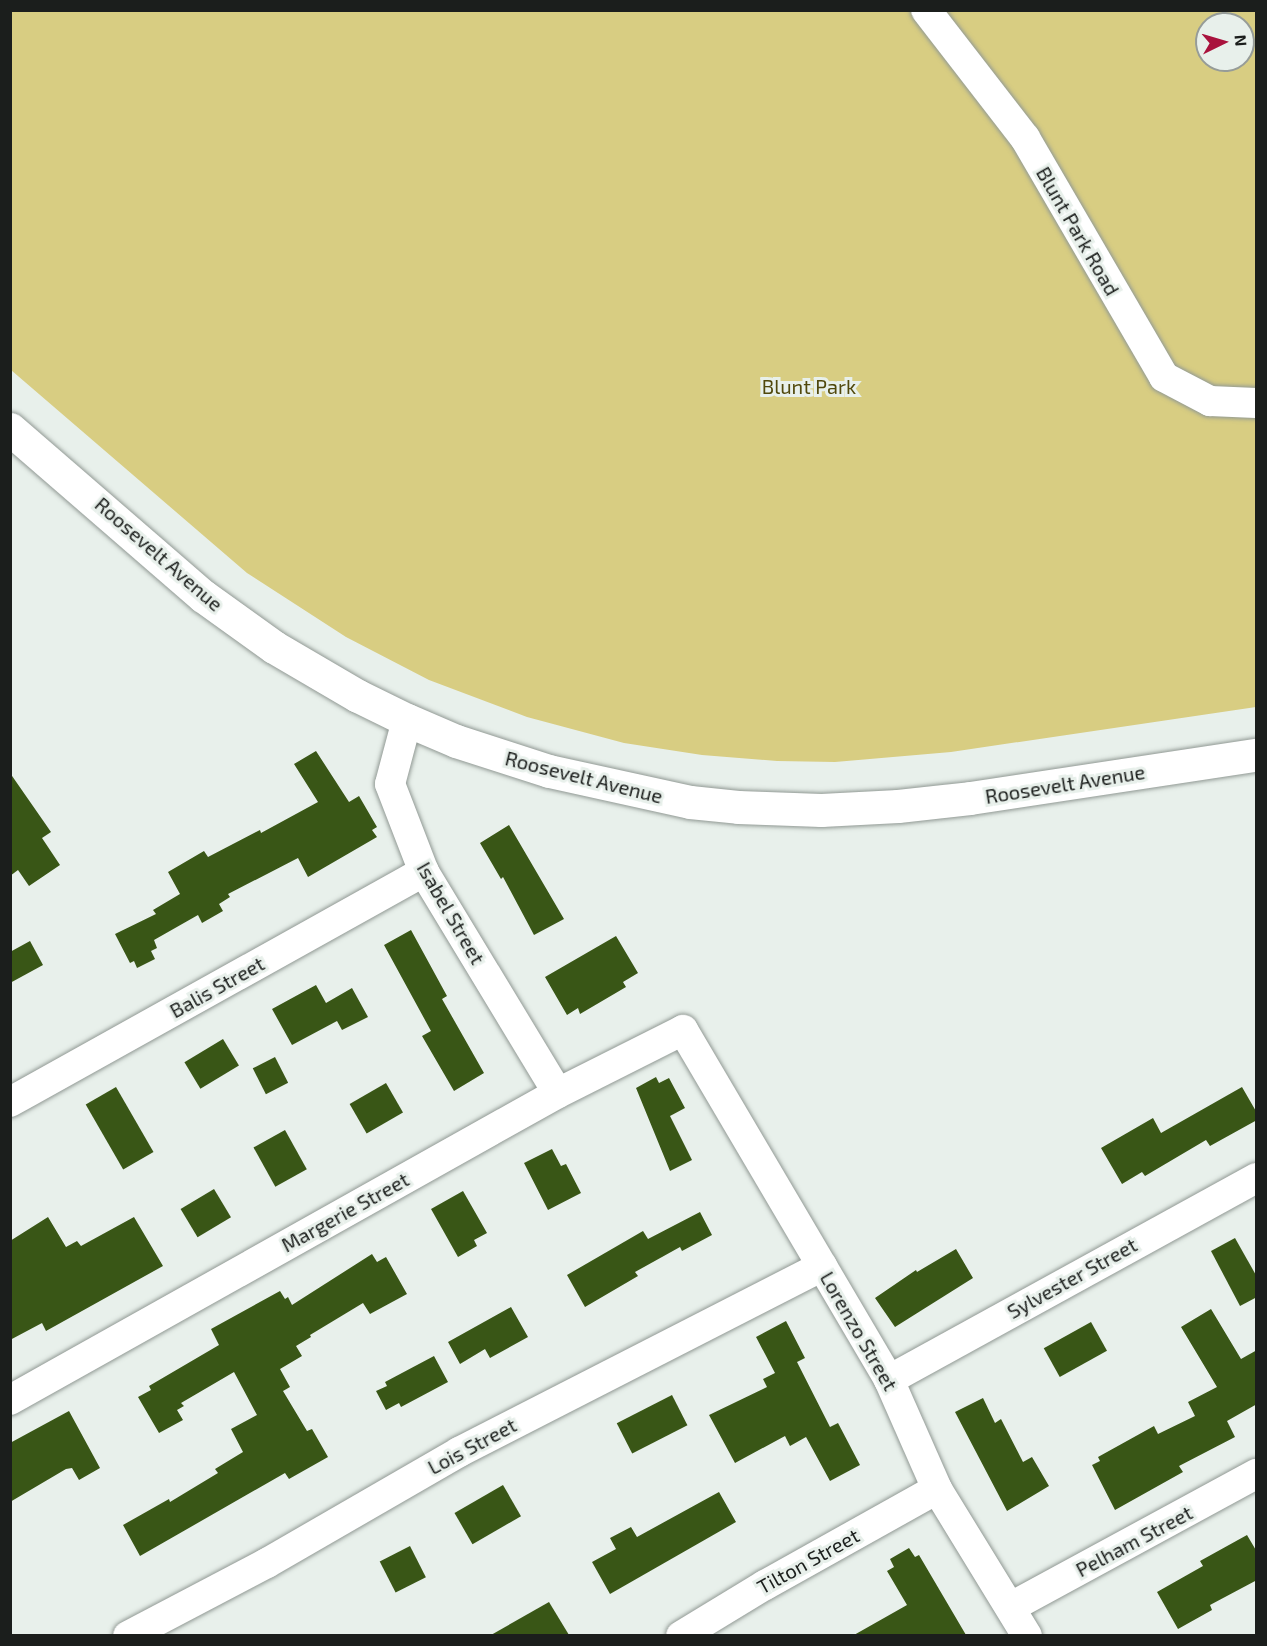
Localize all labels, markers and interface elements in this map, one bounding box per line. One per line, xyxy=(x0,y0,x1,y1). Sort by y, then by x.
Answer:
north arrow xyxy=(1195,12,1255,72)
text: N xyxy=(1231,34,1251,47)
street label: Blunt Park Road xyxy=(1031,162,1125,300)
park label: Blunt Park xyxy=(762,374,856,398)
street label: Roosevelt Avenue xyxy=(90,492,228,616)
street label: Roosevelt Avenue xyxy=(503,746,665,808)
street label: Roosevelt Avenue xyxy=(983,759,1147,809)
street label: Isabel Street xyxy=(412,857,490,969)
street label: Balis Street xyxy=(165,951,269,1023)
street label: Margerie Street xyxy=(277,1167,413,1257)
street label: Sylvester Street xyxy=(1003,1232,1141,1324)
street label: Lorenzo Street xyxy=(815,1267,903,1395)
street label: Lois Street xyxy=(424,1413,520,1479)
street label: Pelham Street xyxy=(1072,1500,1196,1582)
street label: Tilton Street xyxy=(753,1523,863,1599)

